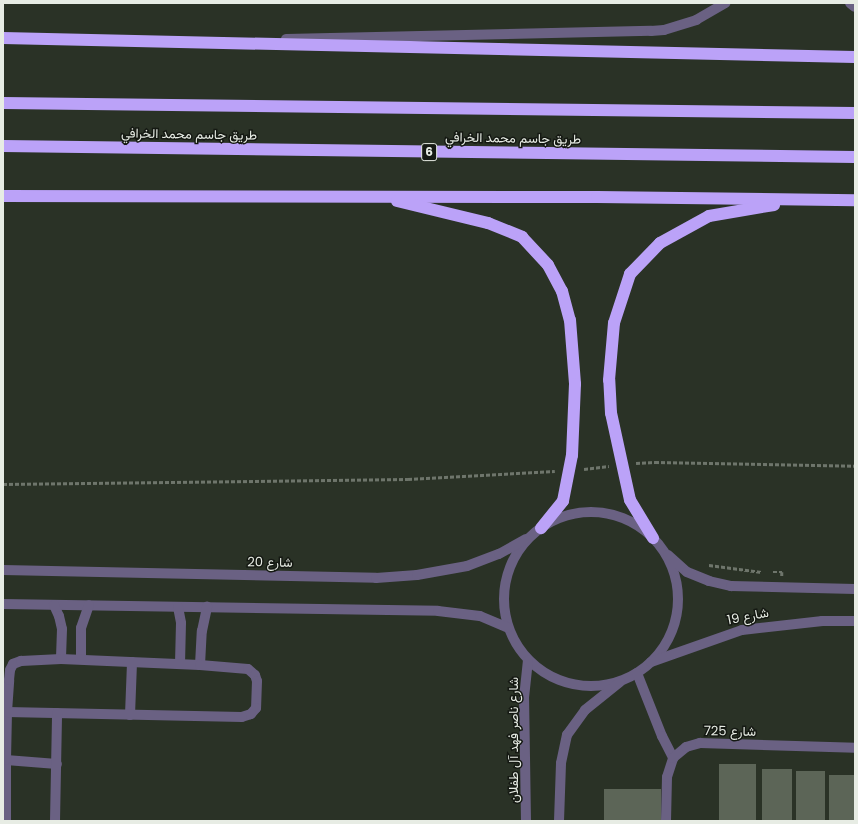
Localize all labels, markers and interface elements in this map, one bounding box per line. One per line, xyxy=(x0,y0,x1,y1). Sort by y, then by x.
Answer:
street label: طريق جاسم محمد الخرافي xyxy=(121,126,257,144)
street label: طريق جاسم محمد الخرافي xyxy=(445,130,581,148)
road number: 6 xyxy=(421,142,437,162)
street label: شارع 20 xyxy=(247,555,293,571)
street label: شارع 19 xyxy=(726,605,770,629)
street label: شارع ناصر فهد آل طفلان xyxy=(506,677,522,803)
street label: شارع 725 xyxy=(704,724,756,740)

